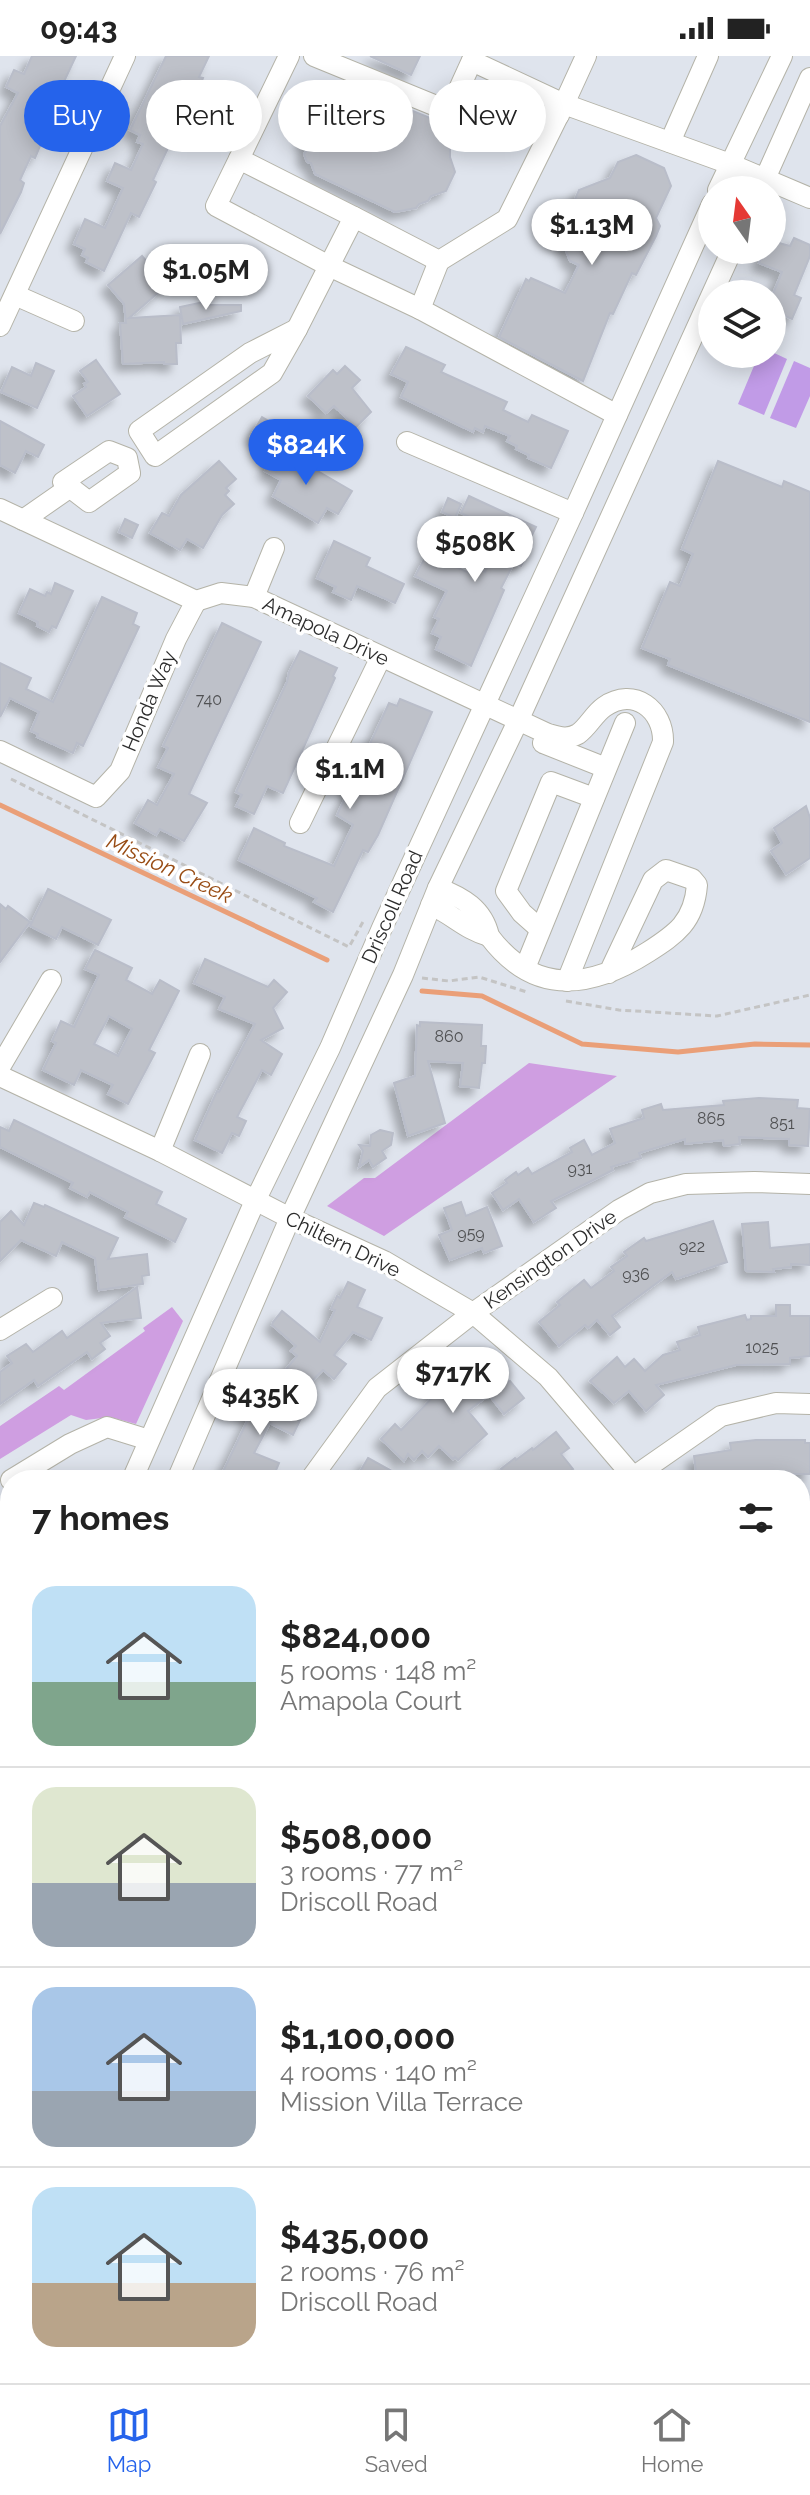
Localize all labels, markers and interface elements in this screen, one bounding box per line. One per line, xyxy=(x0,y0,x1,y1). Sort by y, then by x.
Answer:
text: 09:43 xyxy=(40,11,117,46)
chip: Buy xyxy=(24,80,130,152)
chip: Rent xyxy=(146,80,262,152)
chip: Filters xyxy=(278,80,413,152)
chip: New xyxy=(429,80,546,152)
north arrow xyxy=(698,176,786,264)
map controls xyxy=(698,176,786,368)
pin: $1.13M xyxy=(527,199,657,267)
text: $1.13M xyxy=(549,210,635,240)
pin: $1.05M xyxy=(141,244,271,312)
text: $1.05M xyxy=(162,255,250,285)
button: layers xyxy=(698,280,786,368)
pin: $824K xyxy=(250,419,362,487)
text: $824K xyxy=(266,430,346,460)
pin: $508K xyxy=(419,516,531,584)
text: $508K xyxy=(435,527,515,557)
street label: Amapola Drive xyxy=(259,591,393,671)
street label: Honda Way xyxy=(117,647,181,755)
house number: 740 xyxy=(196,690,222,709)
pin: $1.1M xyxy=(294,743,406,811)
text: $1.1M xyxy=(315,754,385,784)
water label: Mission Creek xyxy=(103,828,237,909)
street label: Driscoll Road xyxy=(356,847,428,967)
house number: 860 xyxy=(435,1027,463,1046)
house number: 865 xyxy=(697,1109,725,1128)
house number: 851 xyxy=(769,1114,795,1133)
house number: 931 xyxy=(568,1159,593,1178)
street label: Kensington Drive xyxy=(479,1204,621,1314)
street label: Chiltern Drive xyxy=(282,1206,405,1282)
house number: 959 xyxy=(457,1224,485,1243)
house number: 922 xyxy=(679,1237,705,1256)
house number: 936 xyxy=(622,1265,650,1284)
house number: 1025 xyxy=(745,1338,779,1357)
pin: $717K xyxy=(397,1347,509,1415)
text: $717K xyxy=(415,1358,491,1388)
pin: $435K xyxy=(204,1369,316,1437)
text: $435K xyxy=(221,1380,299,1410)
icon: filters xyxy=(734,1496,778,1540)
text: 7 homes xyxy=(32,1498,169,1538)
text: $824,000 xyxy=(280,1616,431,1656)
icon: home xyxy=(96,1618,192,1714)
text: 5 rooms · 148 m² xyxy=(280,1656,476,1686)
text: Amapola Court xyxy=(280,1686,462,1716)
text: $508,000 xyxy=(280,1817,432,1857)
icon: home xyxy=(96,1819,192,1915)
text: 3 rooms · 77 m² xyxy=(280,1857,463,1887)
text: Driscoll Road xyxy=(280,1887,438,1917)
text: $1,100,000 xyxy=(280,2017,455,2057)
icon: home xyxy=(96,2019,192,2115)
text: 4 rooms · 140 m² xyxy=(280,2057,477,2087)
text: Mission Villa Terrace xyxy=(280,2087,523,2117)
text: $435,000 xyxy=(280,2217,429,2257)
icon: home xyxy=(96,2219,192,2315)
text: 2 rooms · 76 m² xyxy=(280,2257,465,2287)
text: Driscoll Road xyxy=(280,2287,438,2317)
tab: Map xyxy=(107,2403,151,2477)
tab: Saved xyxy=(365,2403,428,2477)
tab: Home xyxy=(641,2403,703,2477)

